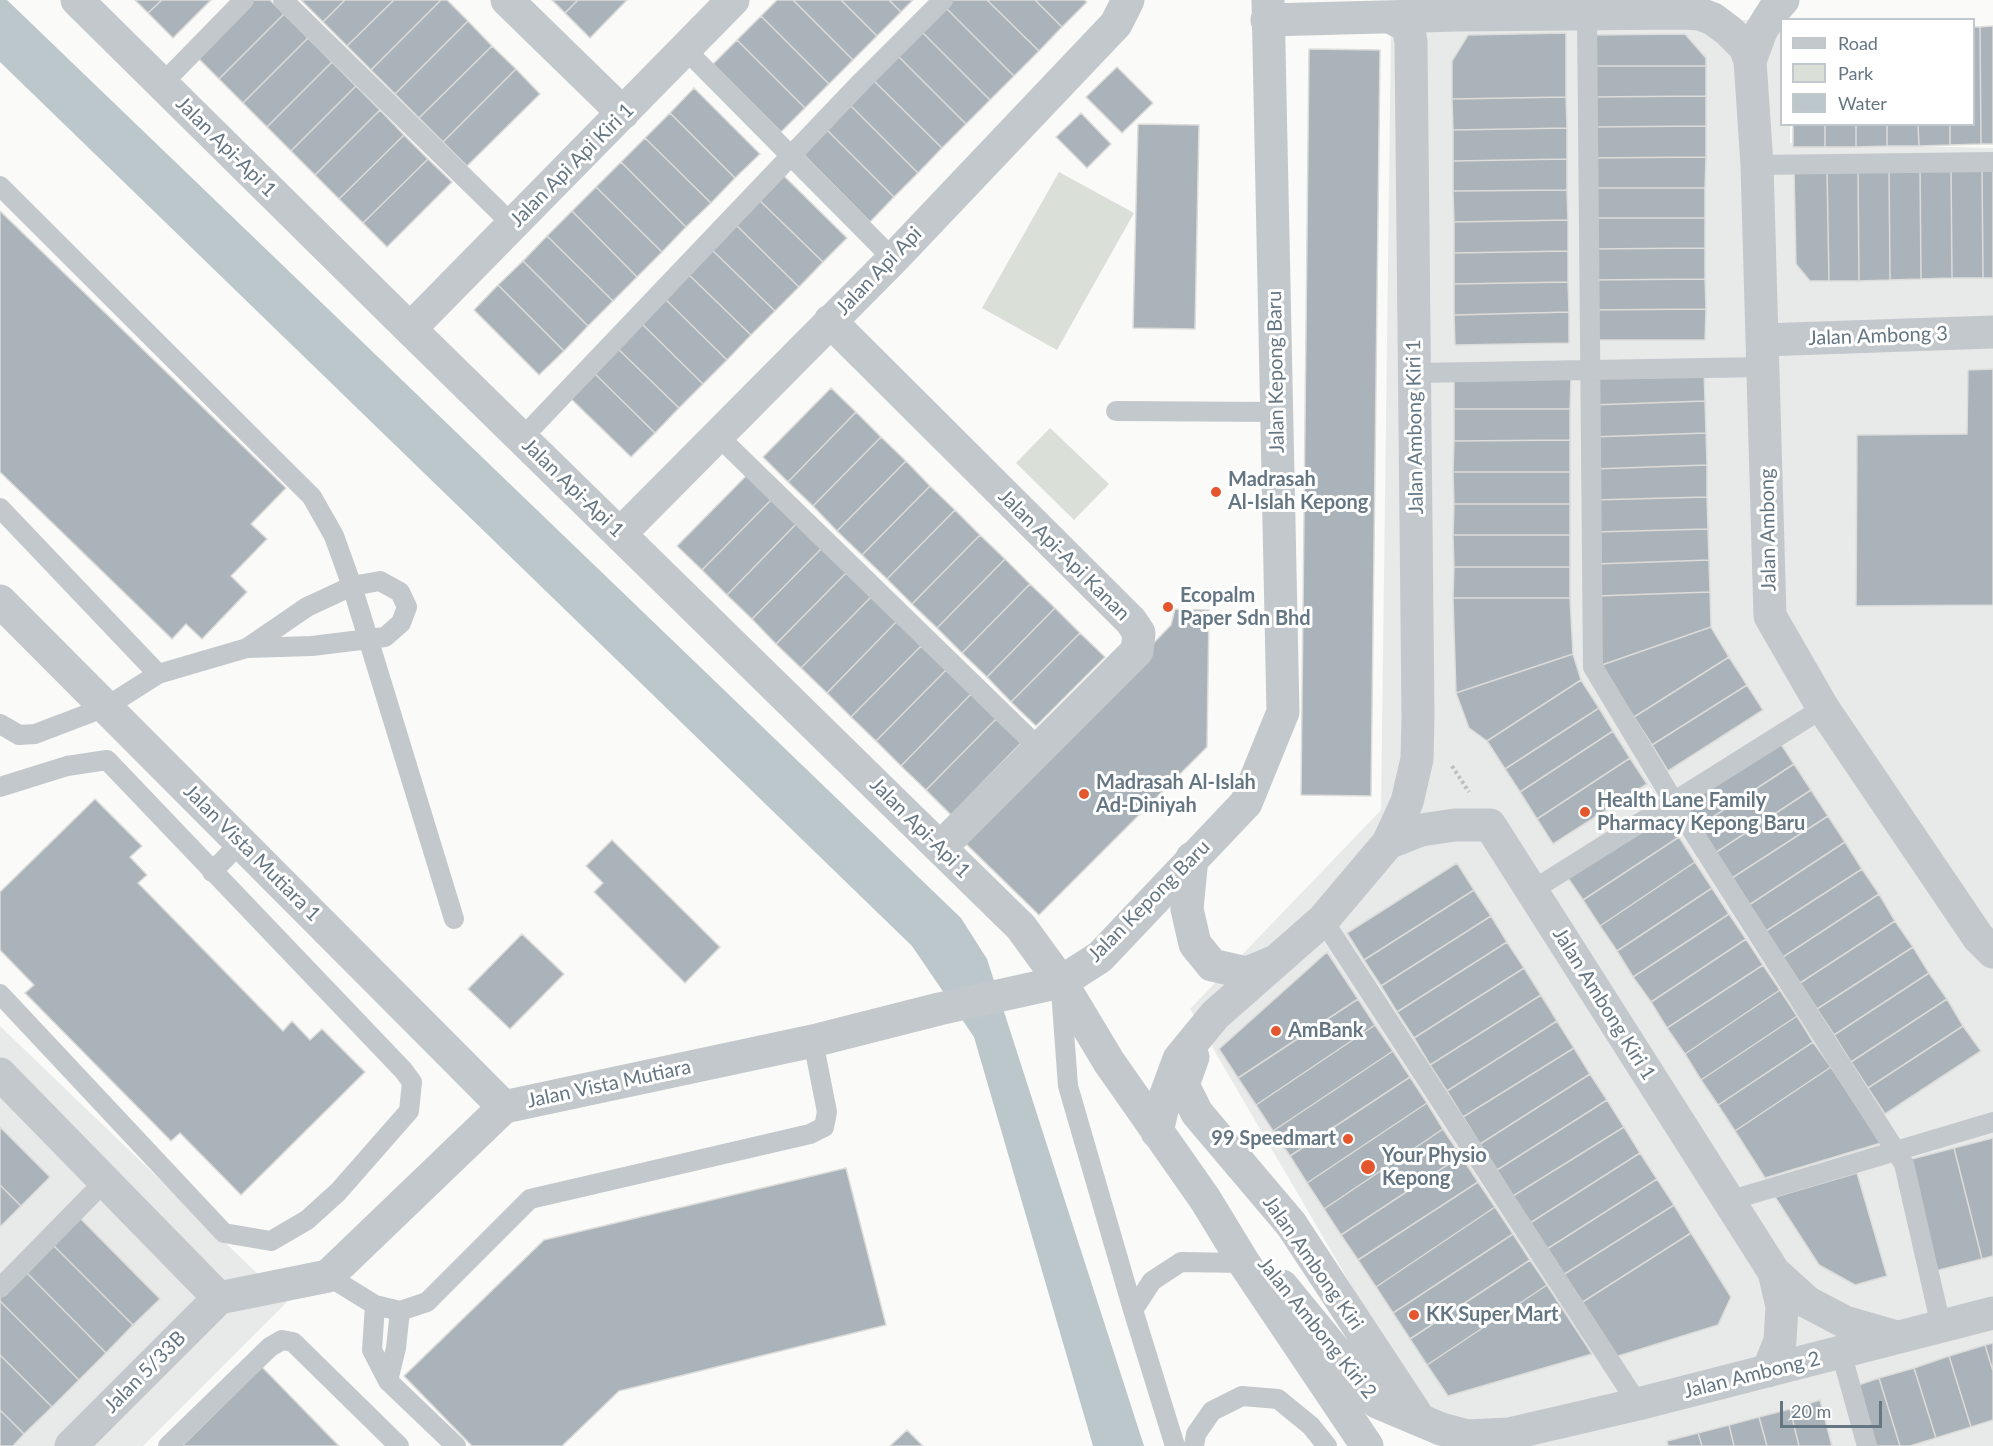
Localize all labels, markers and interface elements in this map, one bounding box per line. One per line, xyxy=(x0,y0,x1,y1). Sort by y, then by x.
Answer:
legend xyxy=(1780,18,1975,126)
text: Road xyxy=(1838,32,1878,54)
text: Park xyxy=(1838,62,1873,84)
street label: Jalan Api-Api 1 xyxy=(171,92,281,202)
text: Water xyxy=(1838,92,1887,114)
street label: Jalan Api Api Kiri 1 xyxy=(505,98,639,232)
street label: Jalan Api Api xyxy=(831,222,927,320)
street label: Jalan Kepong Baru xyxy=(1263,291,1289,453)
street label: Jalan Ambong 3 xyxy=(1808,322,1948,350)
street label: Jalan Ambong Kiri 1 xyxy=(1401,339,1429,515)
street label: Jalan Api-Api 1 xyxy=(517,433,629,543)
place label: Madrasah Al-Islah Kepong xyxy=(1228,468,1368,515)
street label: Jalan Ambong xyxy=(1755,468,1781,592)
street label: Jalan Api-Api Kanan xyxy=(993,484,1135,626)
marker: Madrasah Al-Islah Kepong xyxy=(1209,485,1223,499)
place label: Ecopalm Paper Sdn Bhd xyxy=(1180,584,1311,631)
marker: Ecopalm Paper Sdn Bhd xyxy=(1161,600,1175,614)
place label: Madrasah Al-Islah Ad-Diniyah xyxy=(1096,771,1256,818)
street label: Jalan Api-Api 1 xyxy=(865,773,975,883)
street label: Jalan Vista Mutiara 1 xyxy=(179,780,325,926)
marker: Madrasah Al-Islah Ad-Diniyah xyxy=(1077,787,1091,801)
place label: Health Lane Family Pharmacy Kepong Baru xyxy=(1597,789,1805,836)
marker: Health Lane Family Pharmacy Kepong Baru xyxy=(1578,805,1592,819)
street label: Jalan Kepong Baru xyxy=(1083,835,1215,967)
street label: Jalan Ambong Kiri 1 xyxy=(1547,923,1661,1085)
place label: AmBank xyxy=(1288,1019,1364,1043)
marker: AmBank xyxy=(1269,1024,1283,1038)
street label: Jalan Vista Mutiara xyxy=(525,1055,693,1113)
place label: 99 Speedmart xyxy=(1211,1127,1336,1151)
marker: 99 Speedmart xyxy=(1341,1132,1355,1146)
place label: Your Physio Kepong xyxy=(1382,1144,1487,1191)
marker: Your Physio Kepong xyxy=(1359,1158,1377,1176)
street label: Jalan Ambong Kiri xyxy=(1258,1191,1368,1335)
street label: Jalan Ambong Kiri 2 xyxy=(1253,1252,1381,1404)
place label: KK Super Mart xyxy=(1426,1303,1558,1327)
marker: KK Super Mart xyxy=(1407,1308,1421,1322)
street label: Jalan 5/33B xyxy=(99,1326,191,1418)
street label: Jalan Ambong 2 xyxy=(1681,1346,1823,1404)
scale bar xyxy=(1783,1389,1885,1427)
text: 20 m xyxy=(1791,1400,1831,1422)

